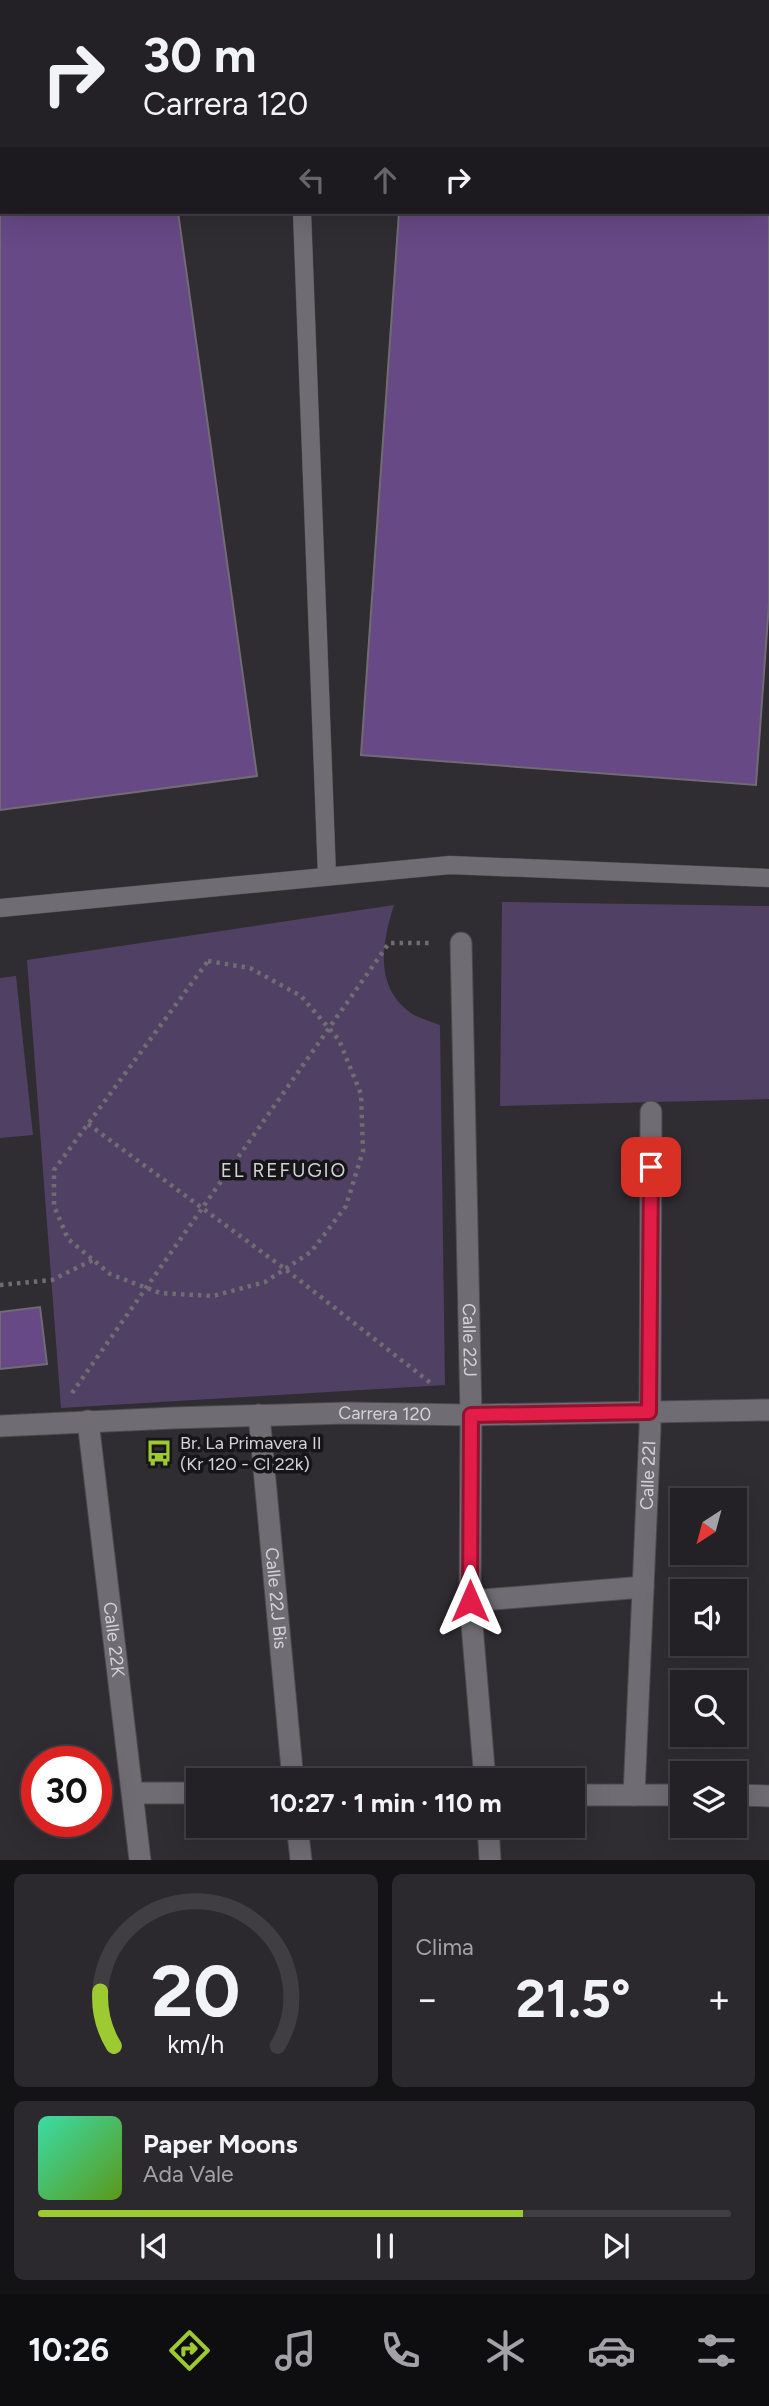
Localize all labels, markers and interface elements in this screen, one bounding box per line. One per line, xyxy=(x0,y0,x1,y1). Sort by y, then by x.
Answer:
text: 30 m xyxy=(143,25,256,84)
icon: right xyxy=(28,28,119,119)
text: Carrera 120 xyxy=(143,85,308,123)
icon: left xyxy=(293,161,331,199)
icon: ahead xyxy=(366,161,404,199)
icon: right xyxy=(439,161,477,199)
pin xyxy=(621,1137,681,1197)
icon: arrive xyxy=(632,1148,670,1186)
district label: EL REFUGIO xyxy=(221,1159,347,1182)
street label: Calle 22J xyxy=(458,1303,481,1377)
street label: Carrera 120 xyxy=(338,1402,431,1425)
place label: Br. La Primavera II (Kr 120 - Cl 22k) xyxy=(180,1432,322,1475)
bus stop icon: Br. La Primavera II (Kr 120 - Cl 22k) xyxy=(144,1438,174,1468)
street label: Calle 22I xyxy=(635,1440,660,1510)
north arrow xyxy=(670,1488,747,1564)
map controls xyxy=(670,1488,747,1838)
street label: Calle 22J Bis xyxy=(260,1546,292,1650)
position arrow xyxy=(433,1564,507,1638)
button: sound xyxy=(670,1579,747,1656)
street label: Calle 22K xyxy=(99,1601,129,1678)
button: search xyxy=(670,1670,747,1747)
speed limit sign: 30 xyxy=(21,1746,112,1837)
button: layers xyxy=(670,1761,747,1838)
text: 10:27 · 1 min · 110 m xyxy=(269,1787,502,1819)
text: Clima xyxy=(416,1933,474,1961)
text: 20 xyxy=(151,1948,240,2035)
text: 21.5° xyxy=(516,1968,631,2030)
text: − xyxy=(416,1976,439,2022)
text: + xyxy=(707,1976,731,2022)
text: km/h xyxy=(167,2029,224,2059)
text: Paper Moons xyxy=(143,2128,298,2160)
text: Ada Vale xyxy=(143,2160,234,2188)
icon: previous xyxy=(135,2227,173,2265)
icon: pause xyxy=(366,2227,404,2265)
icon: next xyxy=(597,2227,635,2265)
icon: directions xyxy=(165,2326,214,2375)
icon: music xyxy=(271,2326,320,2375)
icon: phone xyxy=(376,2326,425,2375)
icon: climate xyxy=(481,2326,530,2375)
icon: car xyxy=(587,2326,636,2375)
icon: filters xyxy=(692,2326,741,2375)
text: 10:26 xyxy=(28,2331,109,2369)

